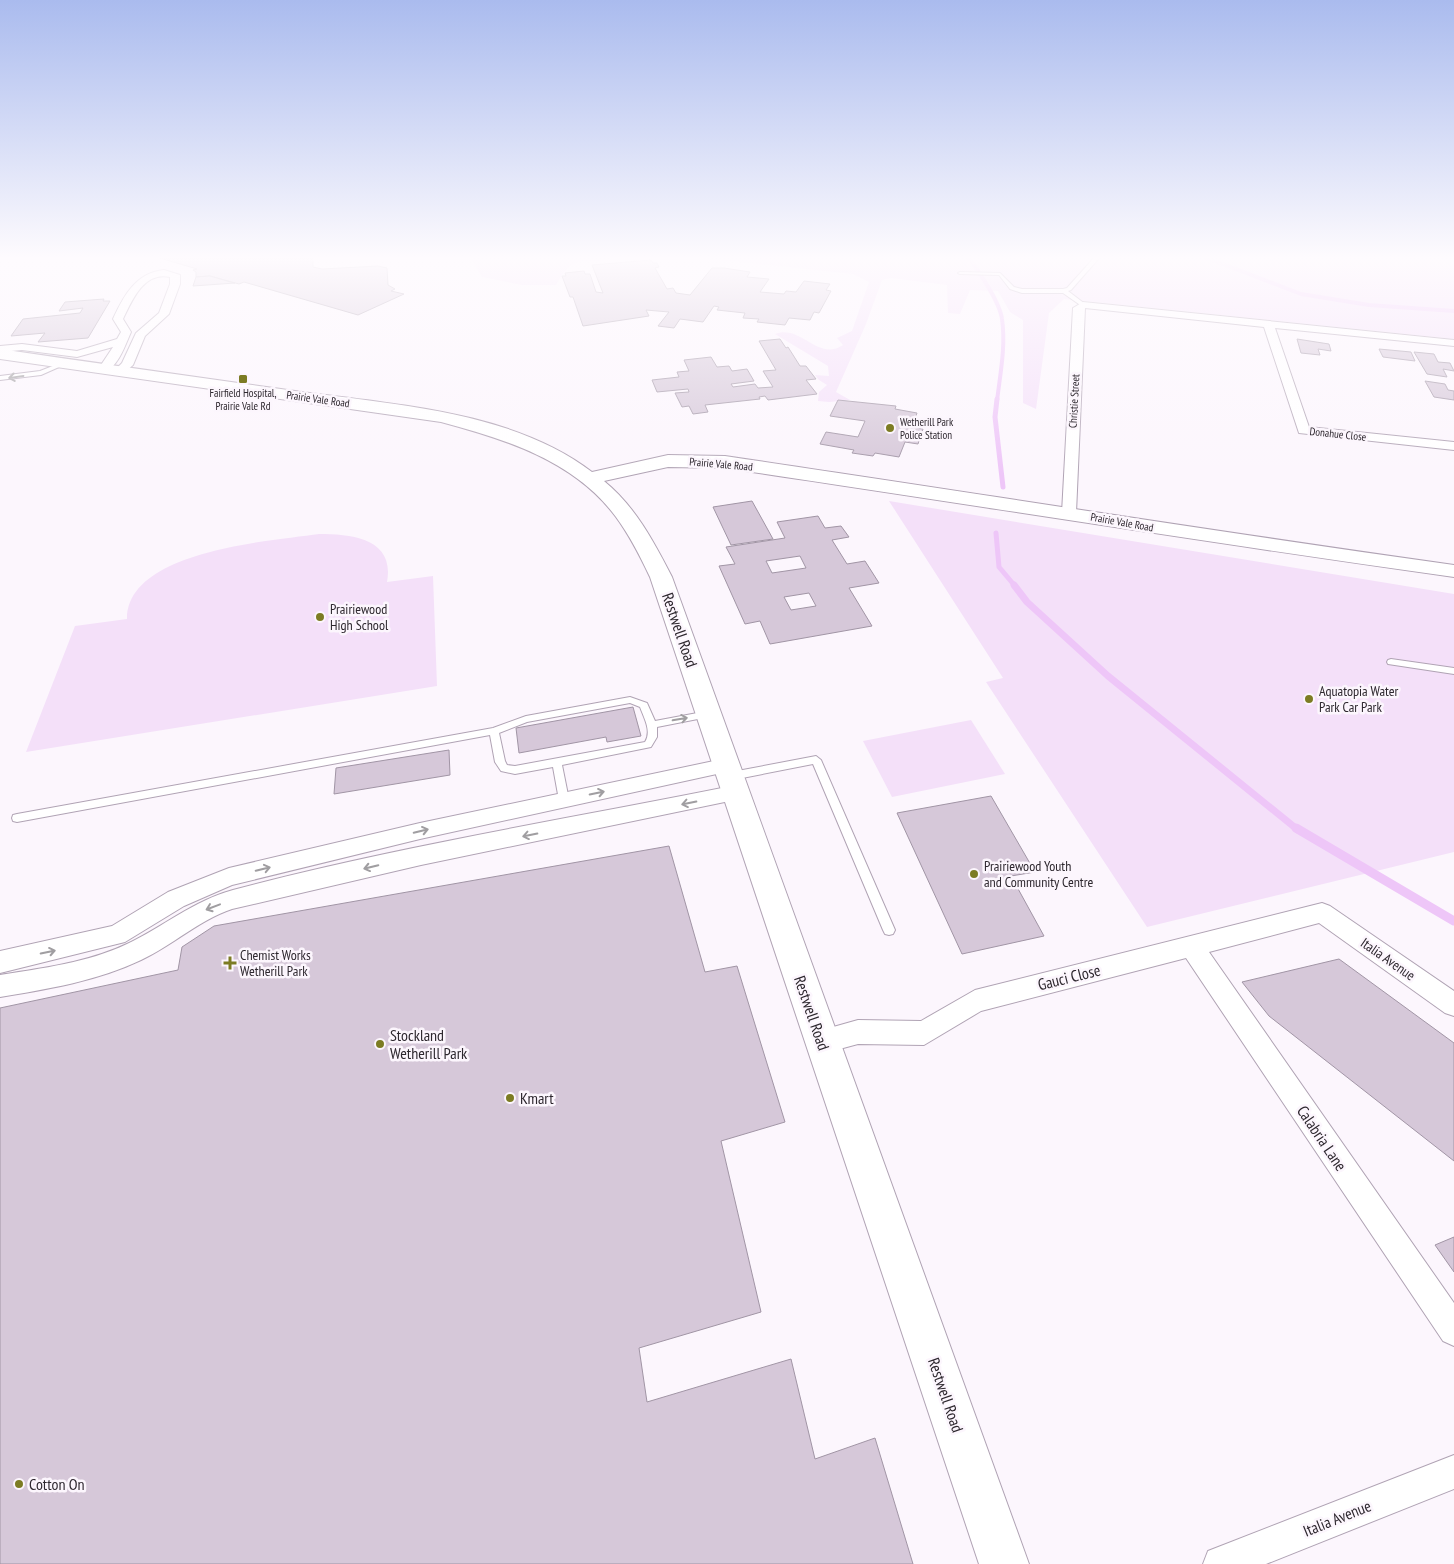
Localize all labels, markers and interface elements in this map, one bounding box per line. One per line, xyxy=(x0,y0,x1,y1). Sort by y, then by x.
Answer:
one-way arrow xyxy=(8,372,24,382)
marker: Fairfield Hospital, Prairie Vale Rd xyxy=(237,373,249,385)
street label: Christie Street xyxy=(1066,374,1082,428)
place label: Fairfield Hospital, Prairie Vale Rd xyxy=(210,386,276,413)
street label: Prairie Vale Road xyxy=(285,388,351,410)
place label: Wetherill Park Police Station xyxy=(900,415,954,442)
marker: Wetherill Park Police Station xyxy=(884,422,896,434)
street label: Donahue Close xyxy=(1309,424,1367,444)
street label: Prairie Vale Road xyxy=(689,454,754,474)
street label: Prairie Vale Road xyxy=(1089,510,1155,534)
street label: Restwell Road xyxy=(658,590,702,670)
place label: Prairiewood High School xyxy=(330,600,389,634)
marker: Prairiewood High School xyxy=(314,611,326,623)
place label: Aquatopia Water Park Car Park xyxy=(1319,682,1399,716)
marker: Aquatopia Water Park Car Park xyxy=(1303,693,1315,705)
one-way arrow xyxy=(672,714,688,724)
one-way arrow xyxy=(588,788,604,797)
one-way arrow xyxy=(682,799,698,808)
one-way arrow xyxy=(412,826,428,835)
one-way arrow xyxy=(522,830,538,840)
place label: Prairiewood Youth and Community Centre xyxy=(984,857,1094,891)
one-way arrow xyxy=(363,863,379,872)
one-way arrow xyxy=(254,864,270,873)
marker: Prairiewood Youth and Community Centre xyxy=(968,868,980,880)
one-way arrow xyxy=(206,903,222,912)
street label: Italia Avenue xyxy=(1357,934,1419,984)
place label: Chemist Works Wetherill Park xyxy=(240,946,311,980)
one-way arrow xyxy=(39,947,55,956)
marker: Chemist Works Wetherill Park xyxy=(224,957,236,969)
street label: Gauci Close xyxy=(1036,960,1102,994)
street label: Restwell Road xyxy=(790,973,834,1053)
place label: Stockland Wetherill Park xyxy=(390,1025,468,1063)
marker: Stockland Wetherill Park xyxy=(374,1038,386,1050)
place label: Kmart xyxy=(520,1088,554,1108)
marker: Kmart xyxy=(504,1092,516,1104)
street label: Calabria Lane xyxy=(1293,1101,1351,1175)
street label: Restwell Road xyxy=(924,1355,968,1435)
place label: Cotton On xyxy=(29,1474,85,1494)
marker: Cotton On xyxy=(13,1478,25,1490)
street label: Italia Avenue xyxy=(1300,1495,1374,1541)

